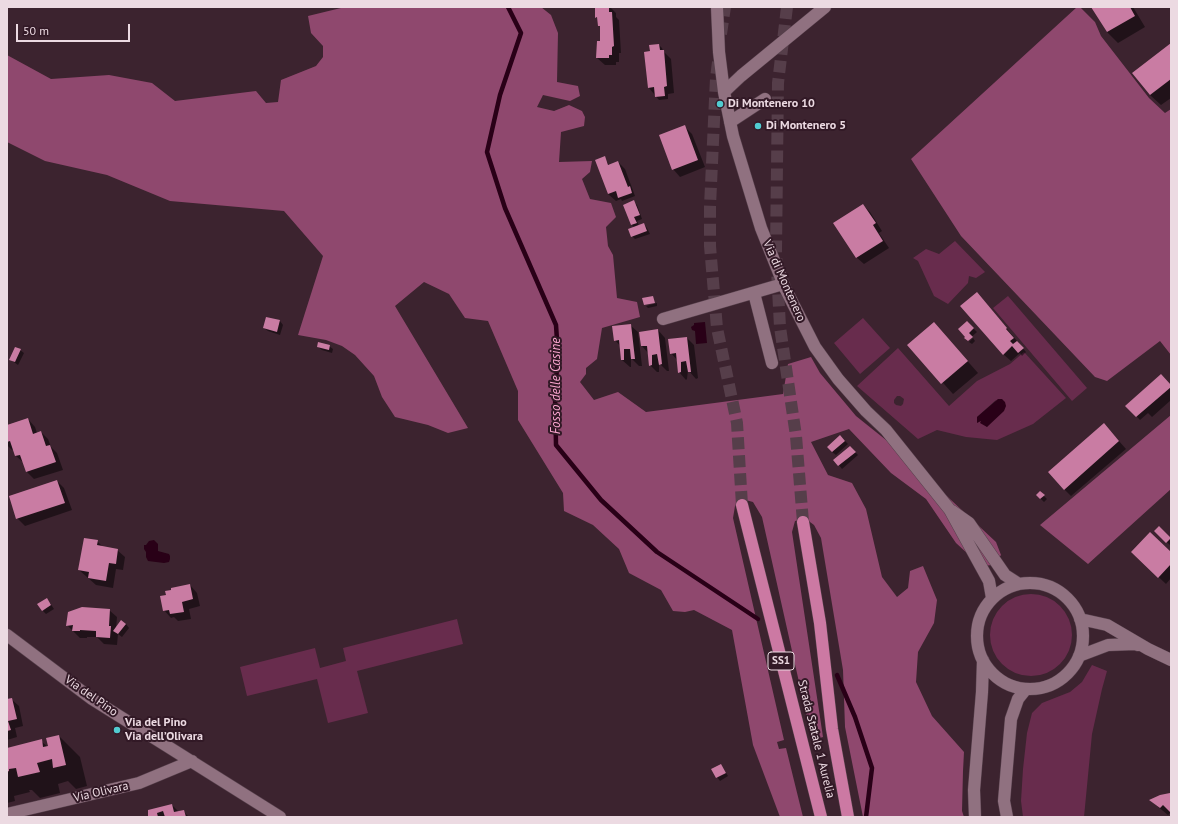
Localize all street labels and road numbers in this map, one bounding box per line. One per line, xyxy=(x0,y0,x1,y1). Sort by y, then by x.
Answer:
street label: Via di Montenero xyxy=(760,238,808,324)
road number: SS1 xyxy=(768,652,794,670)
street label: Via del Pino xyxy=(62,673,120,719)
street label: Strada Statale 1 Aurelia xyxy=(794,678,838,800)
street label: Via Olivara xyxy=(72,779,130,805)

